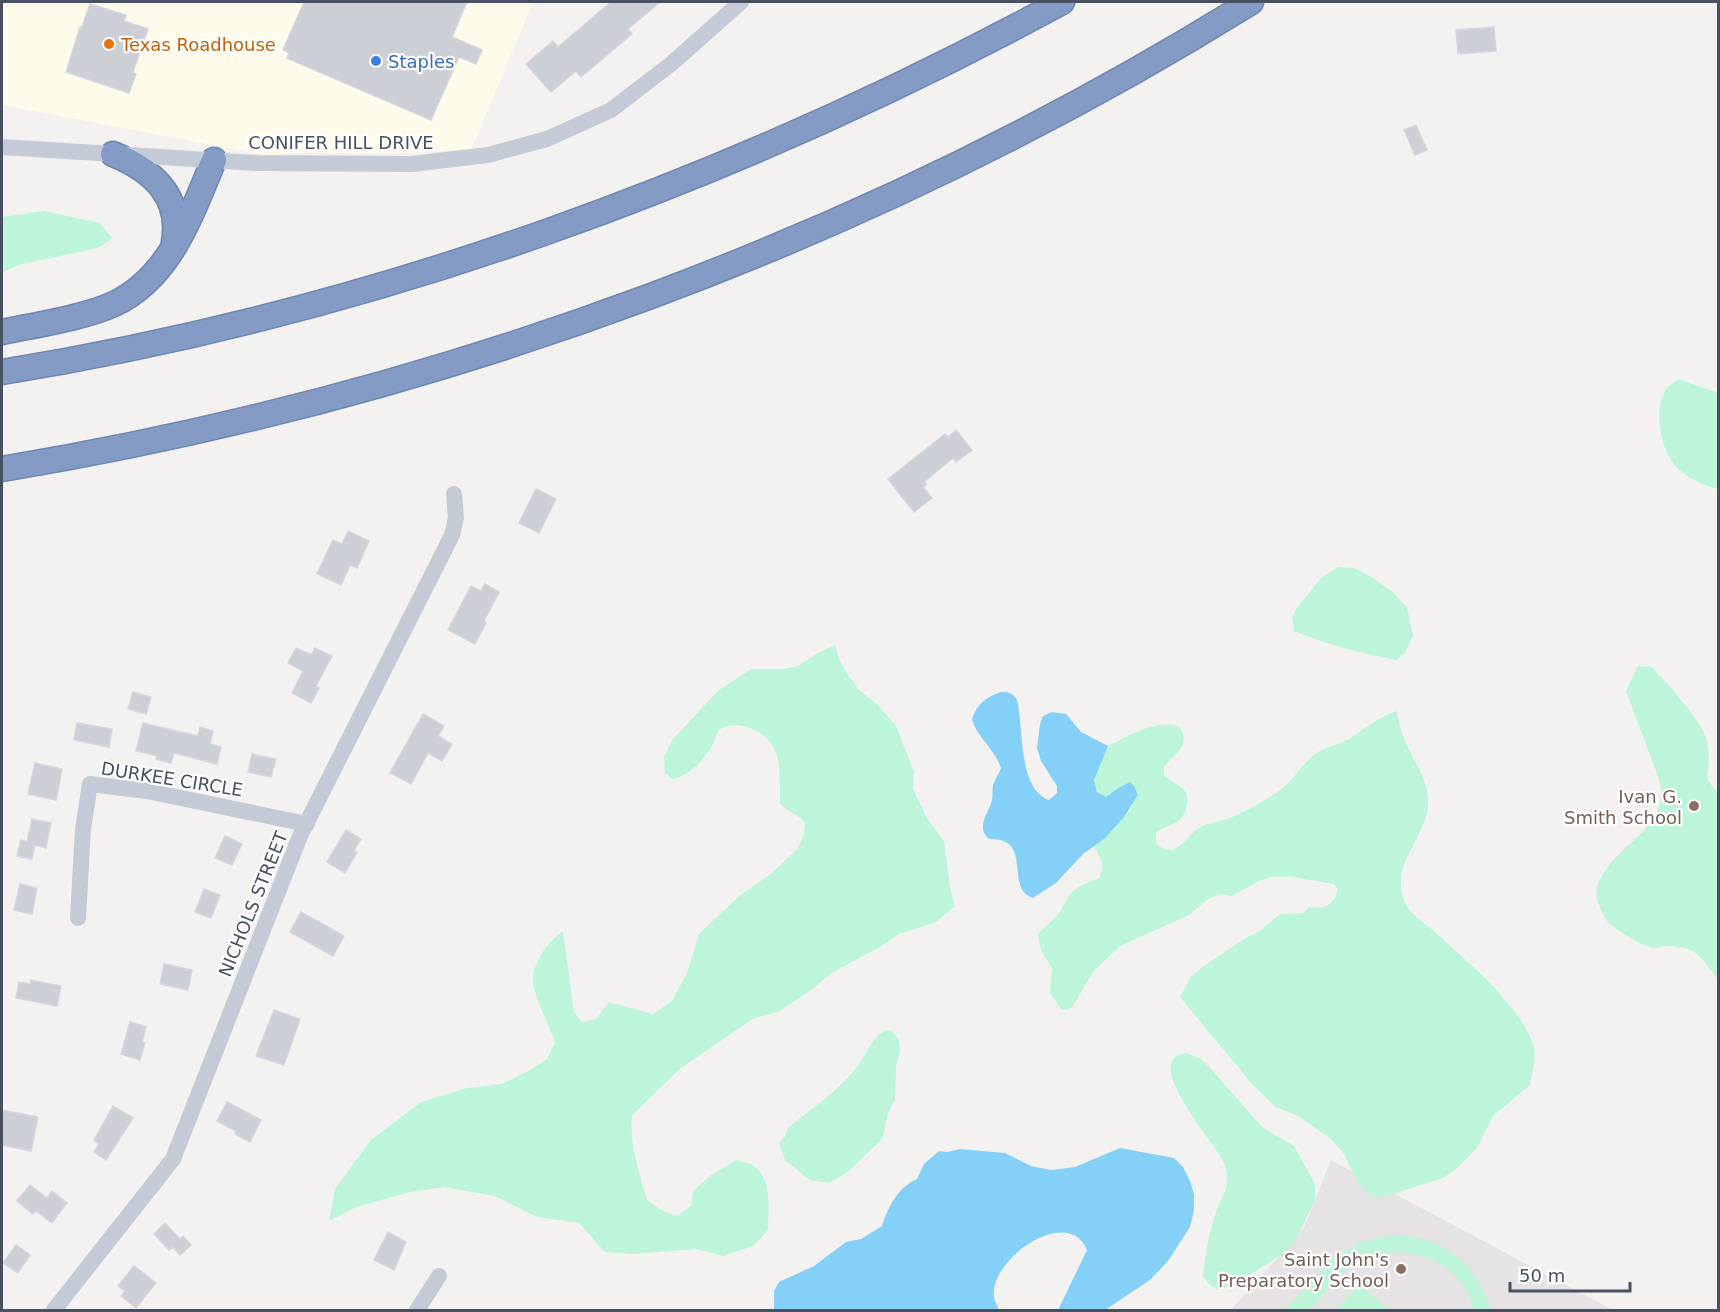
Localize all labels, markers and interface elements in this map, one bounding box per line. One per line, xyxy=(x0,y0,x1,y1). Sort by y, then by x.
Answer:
place label: Texas Roadhouse xyxy=(120,34,276,55)
marker: Texas Roadhouse xyxy=(102,37,116,51)
place label: Staples xyxy=(388,51,454,72)
marker: Staples xyxy=(369,54,383,68)
street label: CONIFER HILL DRIVE xyxy=(248,132,434,153)
street label: DURKEE CIRCLE xyxy=(100,757,244,801)
place label: Ivan G. Smith School xyxy=(1564,786,1682,828)
marker: Ivan G. Smith School xyxy=(1687,799,1701,813)
street label: NICHOLS STREET xyxy=(214,827,292,980)
place label: Saint John's Preparatory School xyxy=(1218,1249,1389,1291)
scale bar xyxy=(1510,1255,1630,1293)
marker: Saint John's Preparatory School xyxy=(1394,1262,1408,1276)
text: 50 m xyxy=(1519,1265,1565,1286)

